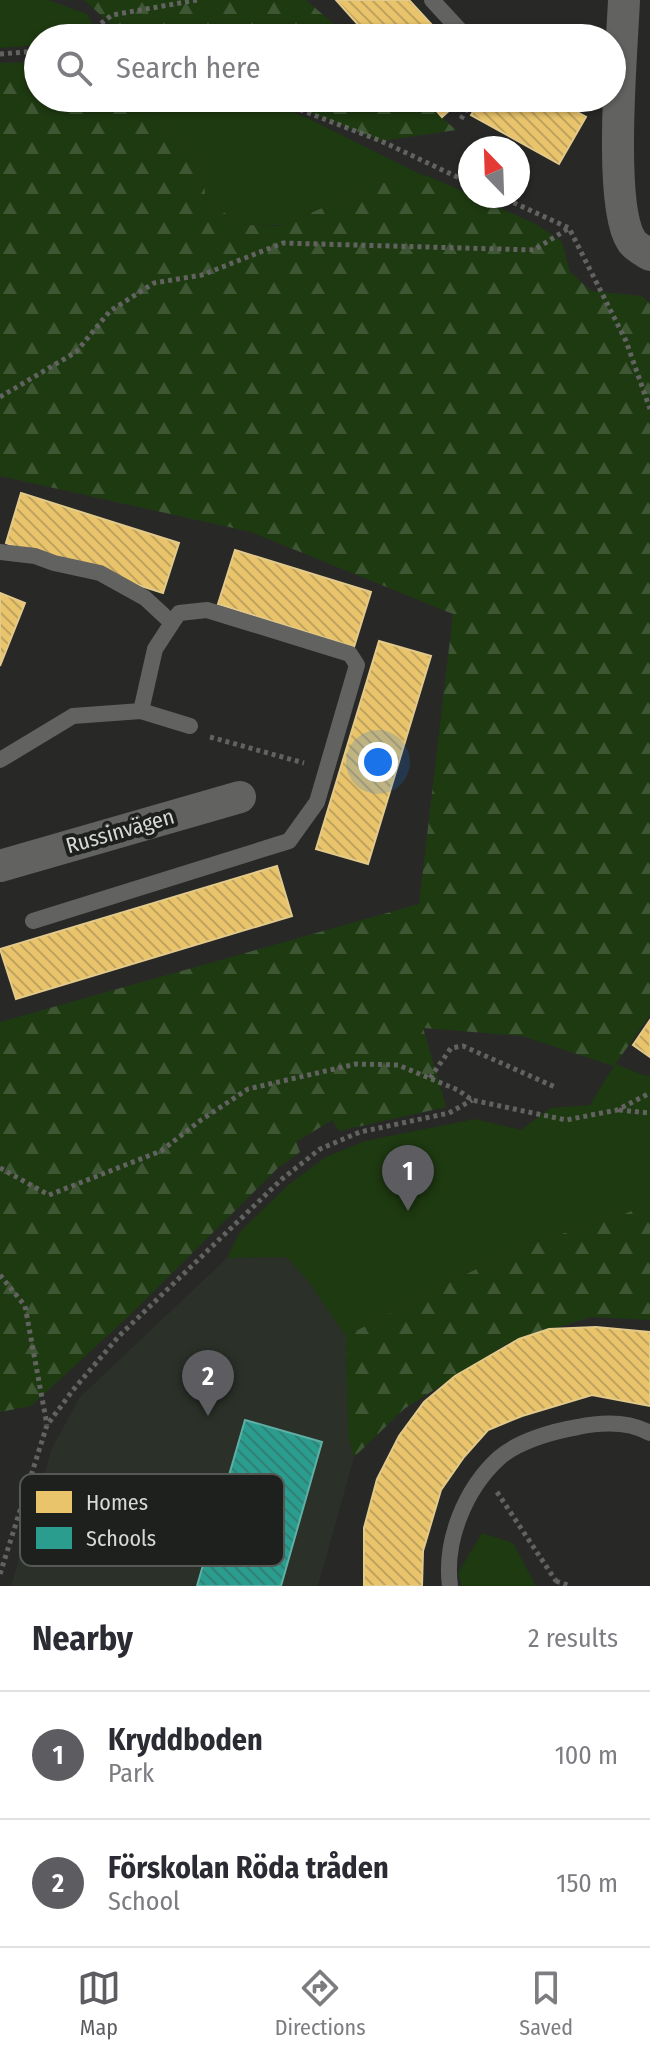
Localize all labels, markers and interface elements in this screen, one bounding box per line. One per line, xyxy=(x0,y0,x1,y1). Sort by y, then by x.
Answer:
search box xyxy=(24,24,626,112)
icon: search xyxy=(52,46,96,90)
text: Search here xyxy=(116,50,261,86)
north arrow xyxy=(458,136,530,208)
your location xyxy=(358,742,398,782)
street label: Russinvägen xyxy=(63,803,177,859)
pin: 1 xyxy=(382,1145,434,1211)
pin: 2 xyxy=(182,1350,234,1416)
legend xyxy=(20,1474,284,1566)
text: Homes xyxy=(86,1489,148,1516)
text: Schools xyxy=(86,1525,156,1552)
text: Nearby xyxy=(32,1618,133,1659)
text: 2 results xyxy=(528,1623,618,1654)
text: Kryddboden xyxy=(108,1722,263,1758)
text: 1 xyxy=(53,1740,64,1771)
text: 100 m xyxy=(555,1740,618,1771)
text: Park xyxy=(108,1758,154,1789)
text: Förskolan Röda tråden xyxy=(108,1850,389,1886)
text: 2 xyxy=(52,1868,64,1899)
text: 150 m xyxy=(556,1868,618,1899)
text: School xyxy=(108,1886,180,1917)
tab: Map xyxy=(77,1966,121,2041)
tab: Directions xyxy=(275,1966,366,2041)
tab: Saved xyxy=(519,1966,573,2041)

